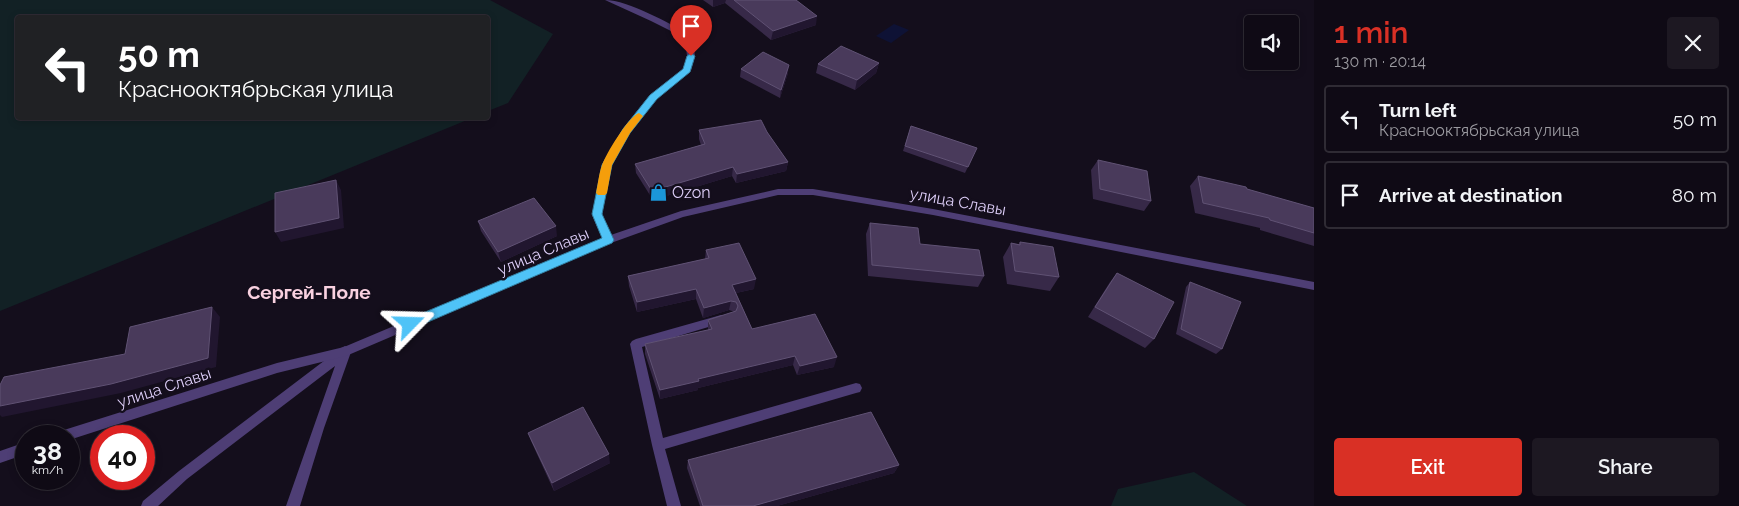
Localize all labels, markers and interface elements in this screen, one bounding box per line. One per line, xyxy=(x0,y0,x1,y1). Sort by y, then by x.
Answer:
pin xyxy=(670,5,712,56)
icon: arrive xyxy=(677,12,705,40)
map controls xyxy=(1244,15,1299,70)
button: sound xyxy=(1244,15,1299,70)
text: 1 min xyxy=(1334,15,1409,50)
button: close xyxy=(1667,17,1719,69)
text: 50 m xyxy=(118,34,200,75)
icon: left xyxy=(35,35,100,100)
text: 130 m · 20:14 xyxy=(1334,52,1426,71)
text: Краснооктябрьская улица xyxy=(118,76,394,102)
text: Turn left xyxy=(1379,99,1456,121)
icon: left xyxy=(1336,105,1364,133)
text: 50 m xyxy=(1673,108,1717,130)
text: Краснооктябрьская улица xyxy=(1379,121,1579,140)
icon: arrive xyxy=(1336,181,1364,209)
shop icon: Ozon xyxy=(648,182,668,202)
place label: Ozon xyxy=(672,183,711,202)
street label: улица Славы xyxy=(908,184,1008,219)
text: Arrive at destination xyxy=(1379,184,1563,206)
text: 80 m xyxy=(1672,184,1717,206)
street label: улица Славы xyxy=(495,224,592,279)
district label: Сергей-Поле xyxy=(247,281,371,303)
position arrow xyxy=(383,297,435,349)
street label: улица Славы xyxy=(115,363,213,412)
speed limit sign: 40 xyxy=(90,425,155,490)
text: 38 xyxy=(33,436,62,466)
button: Exit xyxy=(1334,438,1522,496)
button: Share xyxy=(1532,438,1719,496)
text: km/h xyxy=(32,463,63,477)

